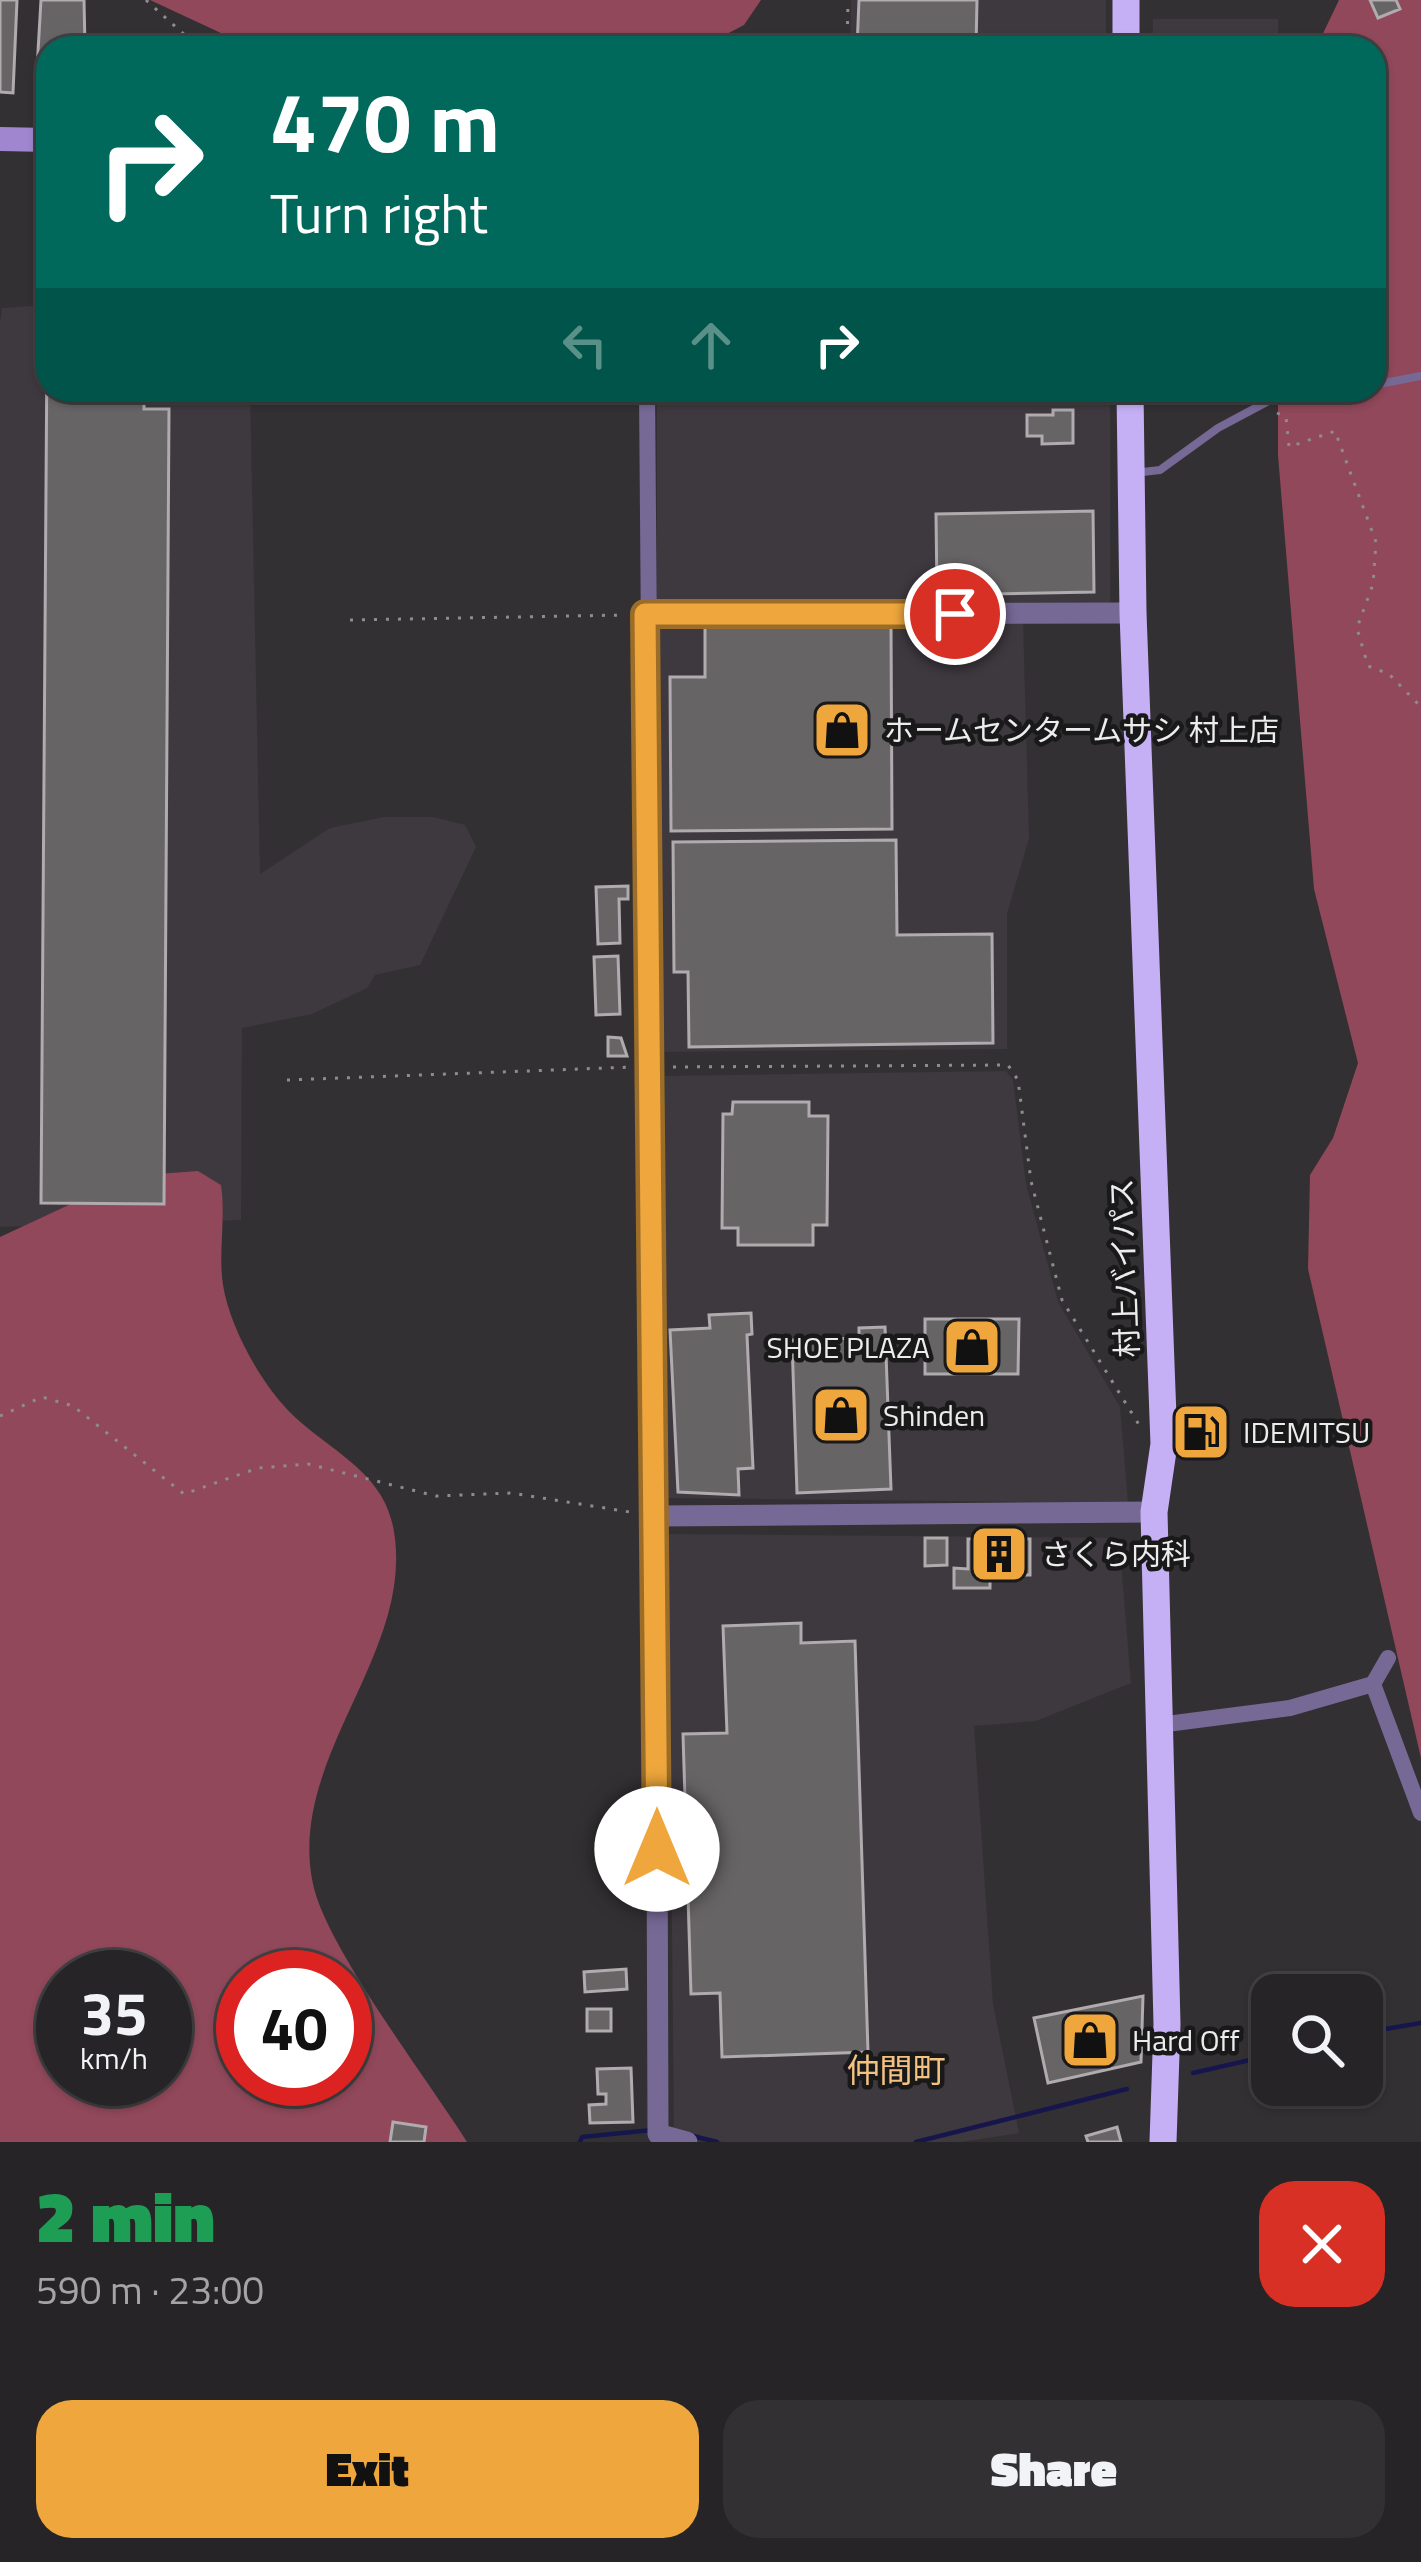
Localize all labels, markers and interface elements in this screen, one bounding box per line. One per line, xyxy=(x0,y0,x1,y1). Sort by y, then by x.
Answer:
text: 470 m xyxy=(270,57,500,185)
icon: right xyxy=(72,84,228,240)
text: Turn right xyxy=(270,172,488,254)
icon: left xyxy=(552,312,618,378)
icon: ahead xyxy=(678,312,744,378)
icon: right xyxy=(804,312,870,378)
pin xyxy=(904,563,1006,665)
icon: arrive xyxy=(922,581,988,647)
shop icon: ホームセンタームサシ 村上店 xyxy=(811,699,873,761)
place label: ホームセンタームサシ 村上店 xyxy=(884,707,1279,753)
street label: 村上バイパス xyxy=(1098,1178,1150,1358)
shop icon: SHOE PLAZA xyxy=(941,1316,1003,1378)
place label: SHOE PLAZA xyxy=(767,1324,930,1370)
shop icon: Shinden xyxy=(810,1384,872,1446)
place label: Shinden xyxy=(883,1392,985,1438)
fuel station icon: IDEMITSU xyxy=(1170,1401,1232,1463)
place label: IDEMITSU xyxy=(1243,1409,1370,1455)
building icon: さくら内科 xyxy=(968,1523,1030,1585)
place label: さくら内科 xyxy=(1041,1531,1191,1577)
position arrow xyxy=(594,1786,720,1912)
speed limit sign: 40 xyxy=(216,1950,372,2106)
text: 35 xyxy=(80,1967,148,2058)
map controls xyxy=(1251,1974,1383,2106)
button: search xyxy=(1251,1974,1383,2106)
shop icon: Hard Off xyxy=(1059,2009,1121,2071)
place label: Hard Off xyxy=(1132,2017,1239,2063)
text: km/h xyxy=(80,2035,148,2081)
district label: 仲間町 xyxy=(847,2045,946,2095)
text: 2 min xyxy=(36,2160,215,2270)
button: close xyxy=(1259,2181,1385,2307)
text: 590 m · 23:00 xyxy=(36,2260,264,2319)
button: Exit xyxy=(36,2400,699,2538)
button: Share xyxy=(723,2400,1385,2538)

